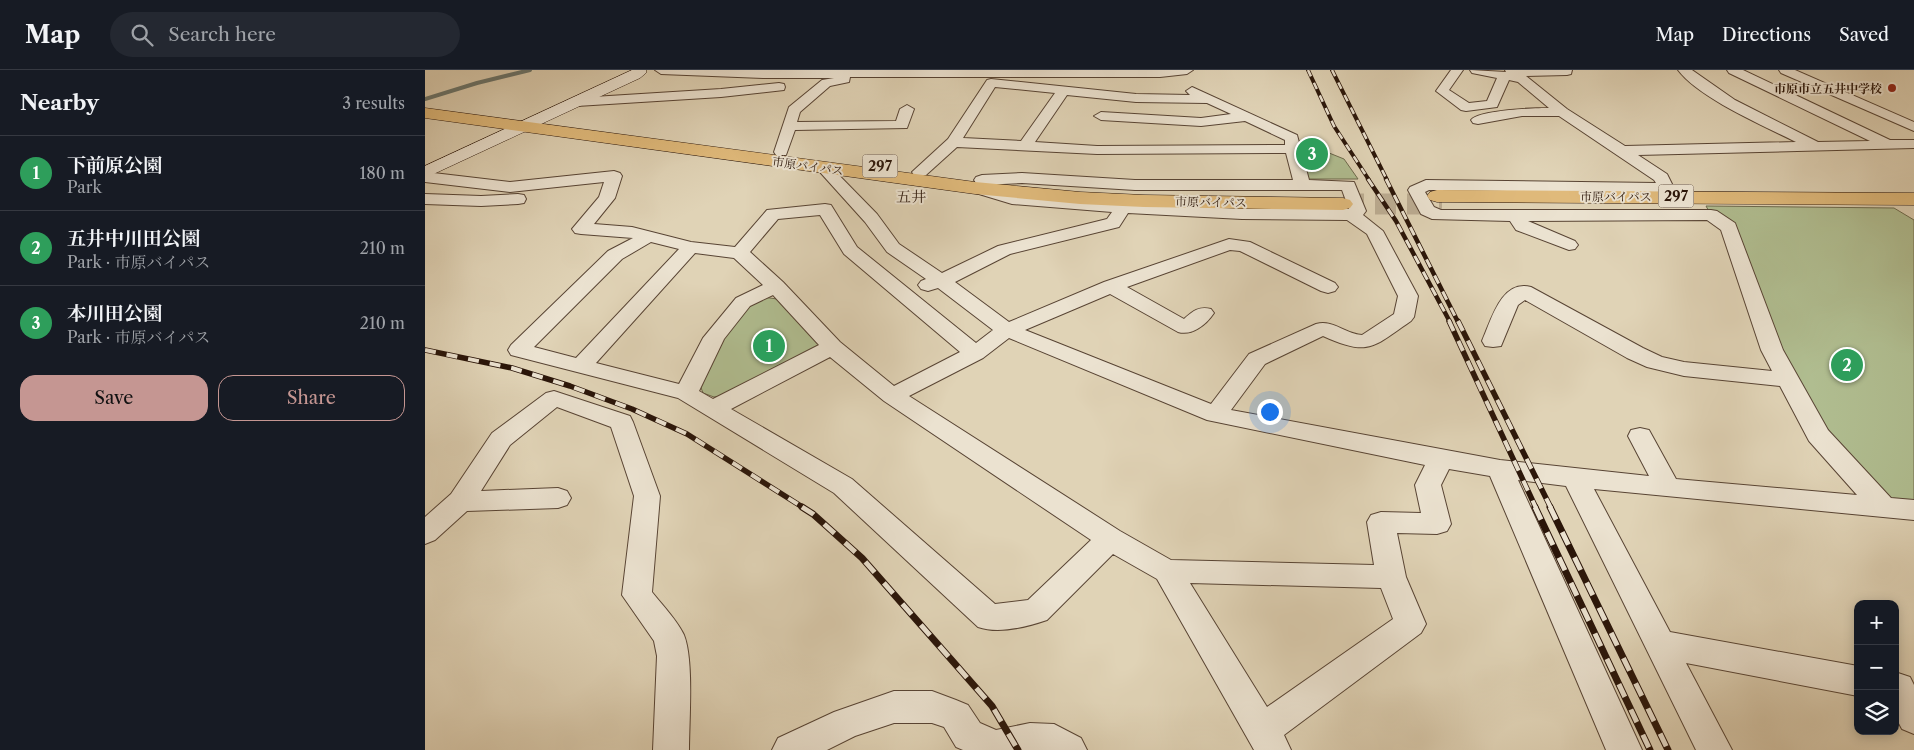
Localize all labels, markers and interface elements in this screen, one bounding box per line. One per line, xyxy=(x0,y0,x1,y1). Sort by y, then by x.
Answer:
search box xyxy=(110,12,460,57)
text: Map xyxy=(25,20,80,49)
icon: search xyxy=(128,21,156,49)
text: Search here xyxy=(168,23,276,46)
text: Map xyxy=(1655,24,1694,46)
text: Directions xyxy=(1722,24,1811,46)
text: Saved xyxy=(1839,24,1889,46)
place label: 市原市立五井中学校 xyxy=(1774,81,1882,96)
marker: 市原市立五井中学校 xyxy=(1886,82,1898,94)
text: Nearby xyxy=(20,90,99,115)
text: 3 results xyxy=(342,93,405,113)
pin: 3 xyxy=(1296,135,1328,173)
text: 下前原公園 xyxy=(67,154,162,177)
street label: 市原バイパス xyxy=(771,154,845,178)
road number: 297 xyxy=(863,154,897,178)
text: 1 xyxy=(32,163,40,183)
text: 180 m xyxy=(359,163,405,183)
text: Park xyxy=(67,177,102,197)
road number: 297 xyxy=(1659,184,1693,208)
district label: 五井 xyxy=(896,187,926,206)
street label: 市原バイパス xyxy=(1580,189,1652,204)
street label: 市原バイパス xyxy=(1175,194,1247,210)
text: 五井中川田公園 xyxy=(67,227,200,250)
text: 2 xyxy=(31,238,41,258)
text: 210 m xyxy=(360,238,405,258)
text: Park · 市原バイパス xyxy=(67,252,210,272)
text: 本川田公園 xyxy=(67,302,162,325)
text: 3 xyxy=(31,313,41,333)
text: 210 m xyxy=(360,313,405,333)
text: Park · 市原バイパス xyxy=(67,327,210,347)
pin: 1 xyxy=(753,327,785,365)
pin: 2 xyxy=(1831,346,1863,384)
button: Save xyxy=(20,375,208,421)
button: Share xyxy=(218,375,405,421)
your location xyxy=(1257,399,1283,425)
map controls xyxy=(1854,600,1899,735)
button: + xyxy=(1854,600,1899,645)
button: − xyxy=(1854,645,1899,690)
button: layers xyxy=(1854,690,1899,735)

